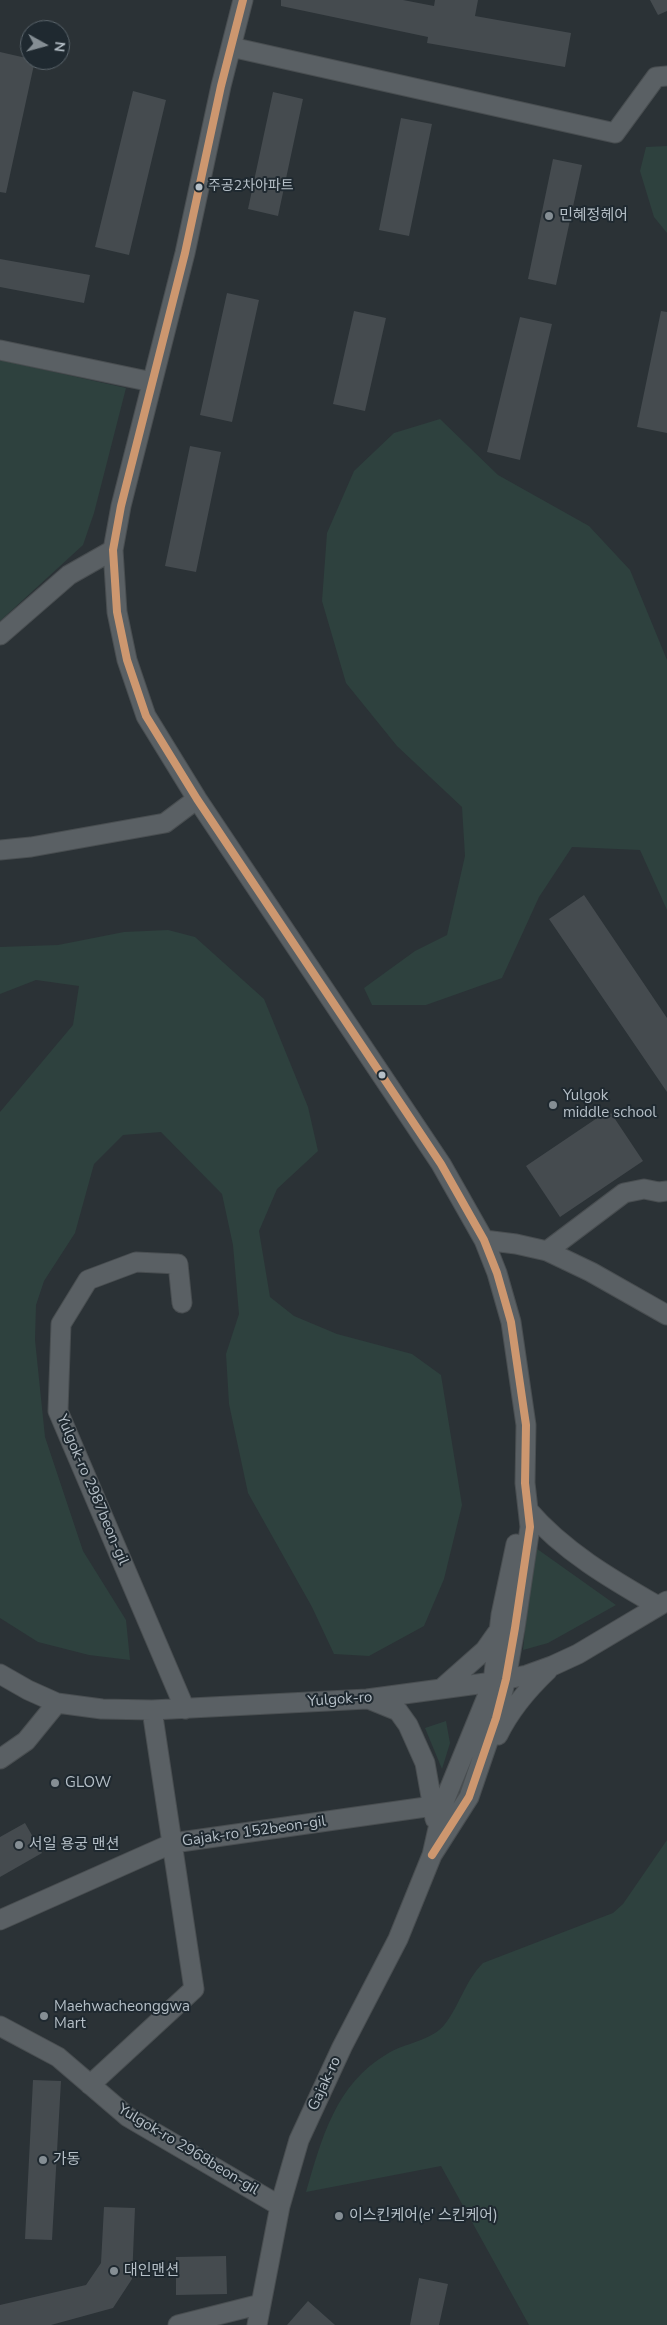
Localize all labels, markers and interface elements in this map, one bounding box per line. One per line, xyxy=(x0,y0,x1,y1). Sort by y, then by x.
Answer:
north arrow xyxy=(20,20,70,70)
text: N xyxy=(49,40,69,53)
place label: 주공2차아파트 xyxy=(208,179,294,195)
marker: 주공2차아파트 xyxy=(194,182,204,192)
place label: 민혜정헤어 xyxy=(559,207,628,225)
marker: 민혜정헤어 xyxy=(543,210,555,222)
unlabelled marker xyxy=(377,1070,387,1080)
place label: Yulgok middle school xyxy=(563,1087,657,1122)
marker: Yulgok middle school xyxy=(547,1099,559,1111)
street label: Yulgok-ro 2987beon-gil xyxy=(52,1412,132,1568)
street label: Yulgok-ro xyxy=(307,1689,373,1711)
place label: GLOW xyxy=(65,1774,111,1792)
marker: GLOW xyxy=(49,1777,61,1789)
street label: Gajak-ro 152beon-gil xyxy=(181,1813,327,1851)
place label: 서일 용궁 맨션 xyxy=(29,1836,120,1854)
marker: 서일 용궁 맨션 xyxy=(13,1839,25,1851)
place label: Maehwacheonggwa Mart xyxy=(54,1998,190,2033)
marker: Maehwacheonggwa Mart xyxy=(38,2010,50,2022)
street label: Gajak-ro xyxy=(305,2054,345,2114)
street label: Yulgok-ro 2968beon-gil xyxy=(114,2101,262,2199)
place label: 가동 xyxy=(53,2151,81,2169)
marker: 가동 xyxy=(37,2154,49,2166)
place label: 이스킨케어(e' 스킨케어) xyxy=(349,2207,498,2225)
marker: 이스킨케어(e' 스킨케어) xyxy=(333,2210,345,2222)
place label: 대인맨션 xyxy=(124,2262,179,2280)
marker: 대인맨션 xyxy=(108,2265,120,2277)

